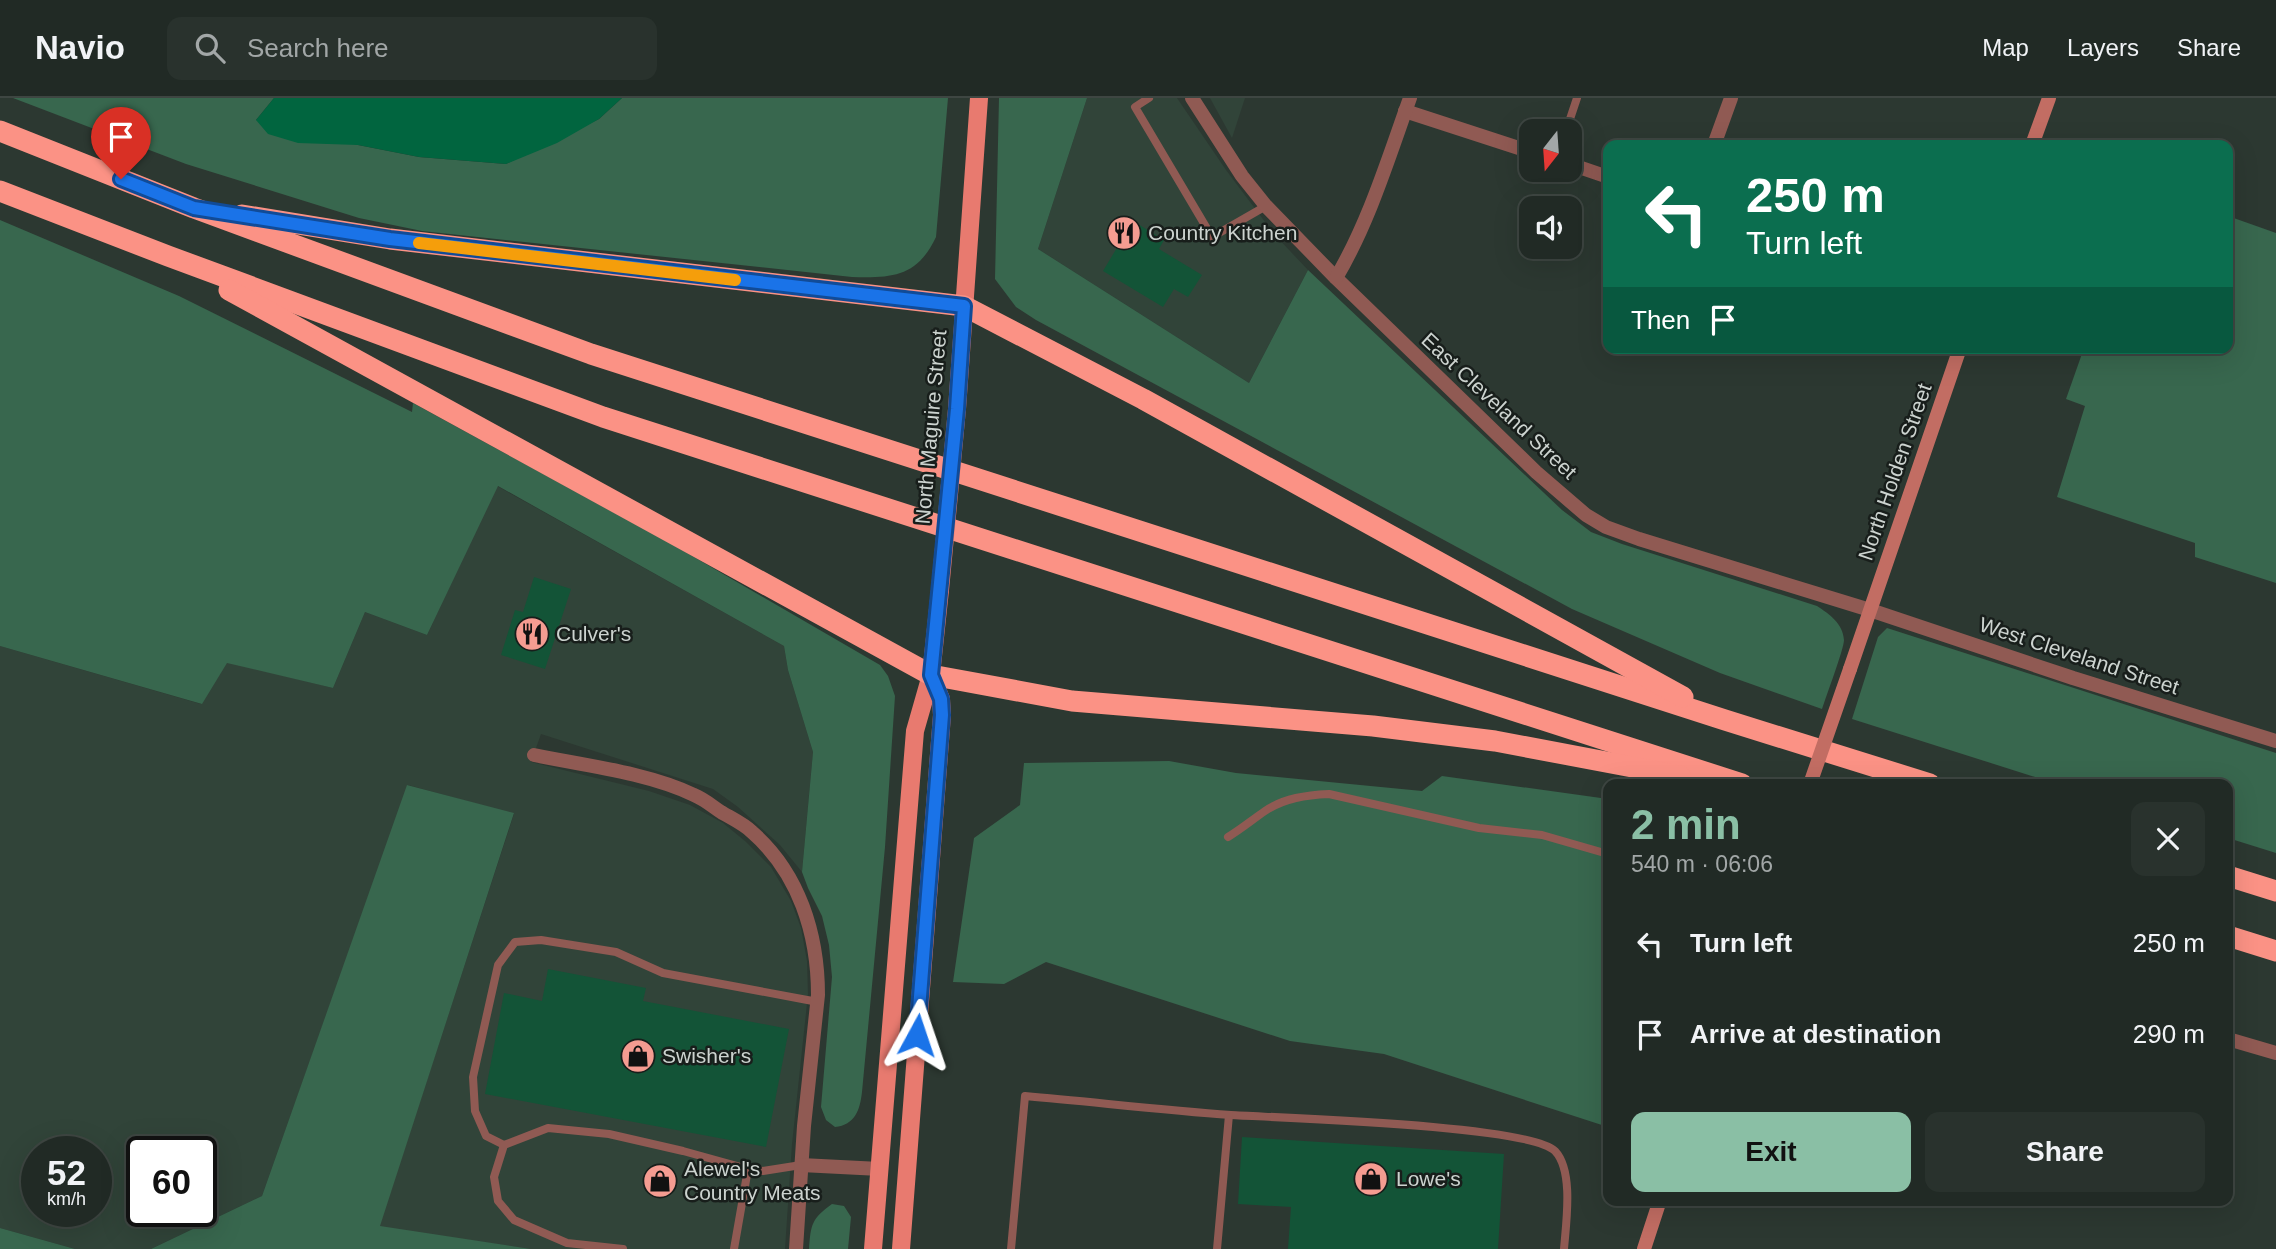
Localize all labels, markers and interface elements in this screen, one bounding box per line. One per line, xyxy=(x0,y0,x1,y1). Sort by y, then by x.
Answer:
search box xyxy=(167,17,657,80)
text: Navio xyxy=(35,29,125,66)
icon: search xyxy=(191,29,229,67)
text: Search here xyxy=(247,33,389,63)
text: Map xyxy=(1982,34,2029,61)
text: Layers xyxy=(2067,34,2139,61)
text: Share xyxy=(2177,34,2241,61)
pin xyxy=(91,107,151,179)
icon: arrive xyxy=(102,118,140,156)
north arrow xyxy=(1519,119,1582,182)
map controls xyxy=(1519,119,1582,259)
icon: left xyxy=(1631,168,1722,259)
text: 250 m xyxy=(1746,168,1885,222)
button: sound xyxy=(1519,196,1582,259)
restaurant icon: Country Kitchen xyxy=(1105,214,1143,252)
place label: Country Kitchen xyxy=(1148,221,1297,244)
text: Turn left xyxy=(1746,225,1862,261)
icon: arrive xyxy=(1704,301,1742,339)
text: Then xyxy=(1631,305,1690,335)
street label: East Cleveland Street xyxy=(1417,328,1582,483)
street label: North Maguire Street xyxy=(911,329,950,525)
street label: North Holden Street xyxy=(1853,380,1936,563)
street label: West Cleveland Street xyxy=(1976,612,2182,699)
restaurant icon: Culver's xyxy=(513,615,551,653)
place label: Culver's xyxy=(556,622,631,645)
text: 2 min xyxy=(1631,801,1741,848)
button: close xyxy=(2131,802,2205,876)
text: 540 m · 06:06 xyxy=(1631,851,1773,877)
icon: left xyxy=(1631,925,1669,963)
text: Turn left xyxy=(1690,928,1792,958)
text: 250 m xyxy=(2133,928,2205,958)
position arrow xyxy=(880,998,954,1072)
icon: arrive xyxy=(1631,1016,1669,1054)
text: Arrive at destination xyxy=(1690,1019,1941,1049)
text: 290 m xyxy=(2133,1019,2205,1049)
shop icon: Swisher's xyxy=(619,1037,657,1075)
place label: Swisher's xyxy=(662,1044,751,1067)
button: Exit xyxy=(1631,1112,1911,1192)
button: Share xyxy=(1925,1112,2205,1192)
speed limit sign: 60 xyxy=(126,1136,217,1227)
text: 52 xyxy=(47,1153,86,1192)
place label: Alewel's Country Meats xyxy=(684,1157,821,1204)
shop icon: Lowe's xyxy=(1352,1160,1390,1198)
shop icon: Alewel's Country Meats xyxy=(641,1162,679,1200)
place label: Lowe's xyxy=(1396,1167,1461,1190)
text: km/h xyxy=(47,1189,86,1209)

